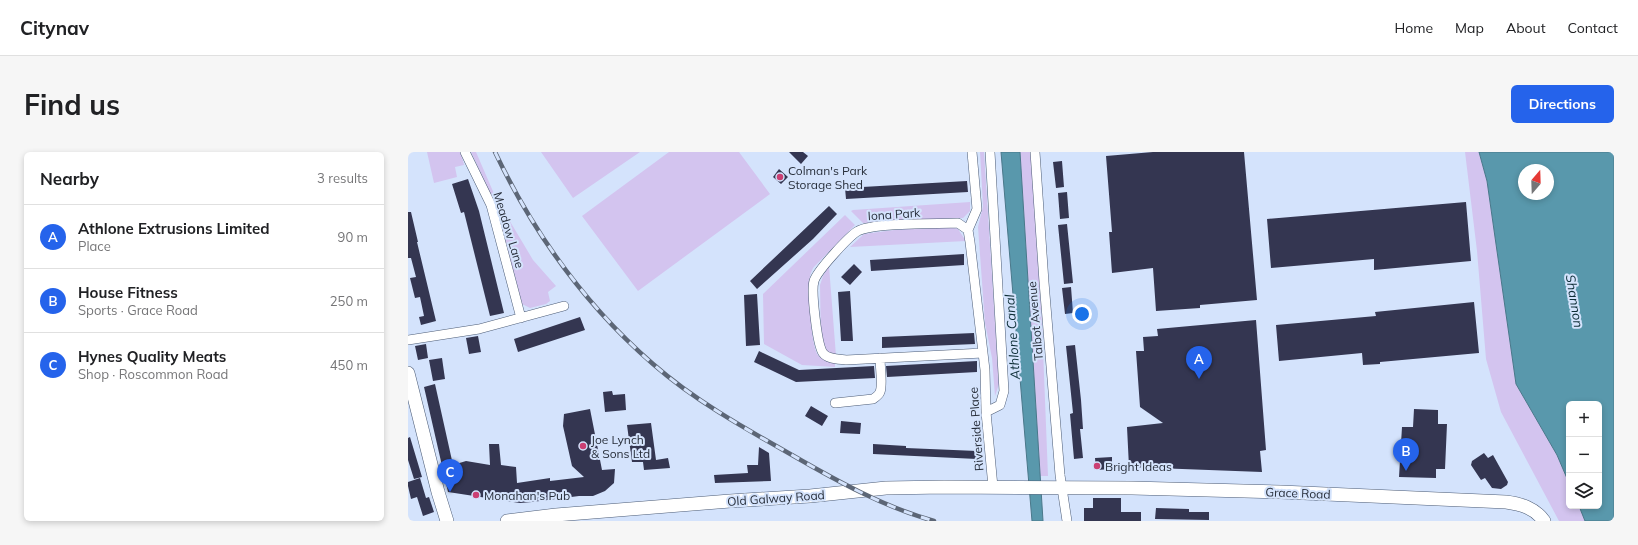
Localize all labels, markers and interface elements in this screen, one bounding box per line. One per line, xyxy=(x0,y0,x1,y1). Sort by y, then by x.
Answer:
text: Citynav xyxy=(20,16,89,40)
text: Home xyxy=(1394,19,1433,37)
text: Map xyxy=(1455,19,1484,37)
text: About xyxy=(1506,19,1546,37)
text: Contact xyxy=(1568,19,1618,37)
button: Directions xyxy=(1511,85,1614,123)
text: Find us xyxy=(24,87,120,122)
place label: Colman's Park Storage Shed xyxy=(788,163,868,192)
north arrow xyxy=(1518,164,1554,200)
text: Nearby xyxy=(40,168,99,189)
text: 3 results xyxy=(317,170,368,186)
marker: Colman's Park Storage Shed xyxy=(775,172,785,182)
street label: Meadow Lane xyxy=(490,190,528,270)
street label: Iona Park xyxy=(867,205,922,223)
text: Athlone Extrusions Limited xyxy=(78,219,269,238)
text: A xyxy=(48,229,58,245)
text: 90 m xyxy=(338,229,368,245)
text: Place xyxy=(78,238,111,254)
water label: Shannon xyxy=(1563,273,1587,329)
street label: Talbot Avenue xyxy=(1024,281,1046,361)
text: House Fitness xyxy=(78,283,178,302)
text: B xyxy=(49,293,57,309)
text: 250 m xyxy=(330,293,368,309)
water label: Athlone Canal xyxy=(1001,293,1023,381)
text: Sports · Grace Road xyxy=(78,302,198,318)
your location xyxy=(1072,304,1092,324)
pin: A xyxy=(1186,346,1212,379)
text: Hynes Quality Meats xyxy=(78,347,226,366)
text: C xyxy=(49,357,57,373)
text: 450 m xyxy=(330,357,368,373)
text: Shop · Roscommon Road xyxy=(78,366,228,382)
street label: Riverside Place xyxy=(966,387,986,471)
map controls xyxy=(1566,401,1602,509)
button: + xyxy=(1566,401,1602,437)
place label: Joe Lynch & Sons Ltd xyxy=(591,432,650,461)
button: − xyxy=(1566,437,1602,473)
pin: B xyxy=(1393,438,1419,471)
marker: Joe Lynch & Sons Ltd xyxy=(578,441,588,451)
pin: C xyxy=(437,459,463,492)
place label: Bright Ideas xyxy=(1105,459,1172,474)
marker: Bright Ideas xyxy=(1092,461,1102,471)
button: layers xyxy=(1566,473,1602,509)
street label: Grace Road xyxy=(1265,484,1331,502)
street label: Old Galway Road xyxy=(727,487,825,509)
place label: Monahan's Pub xyxy=(484,488,570,503)
marker: Monahan's Pub xyxy=(471,490,481,500)

